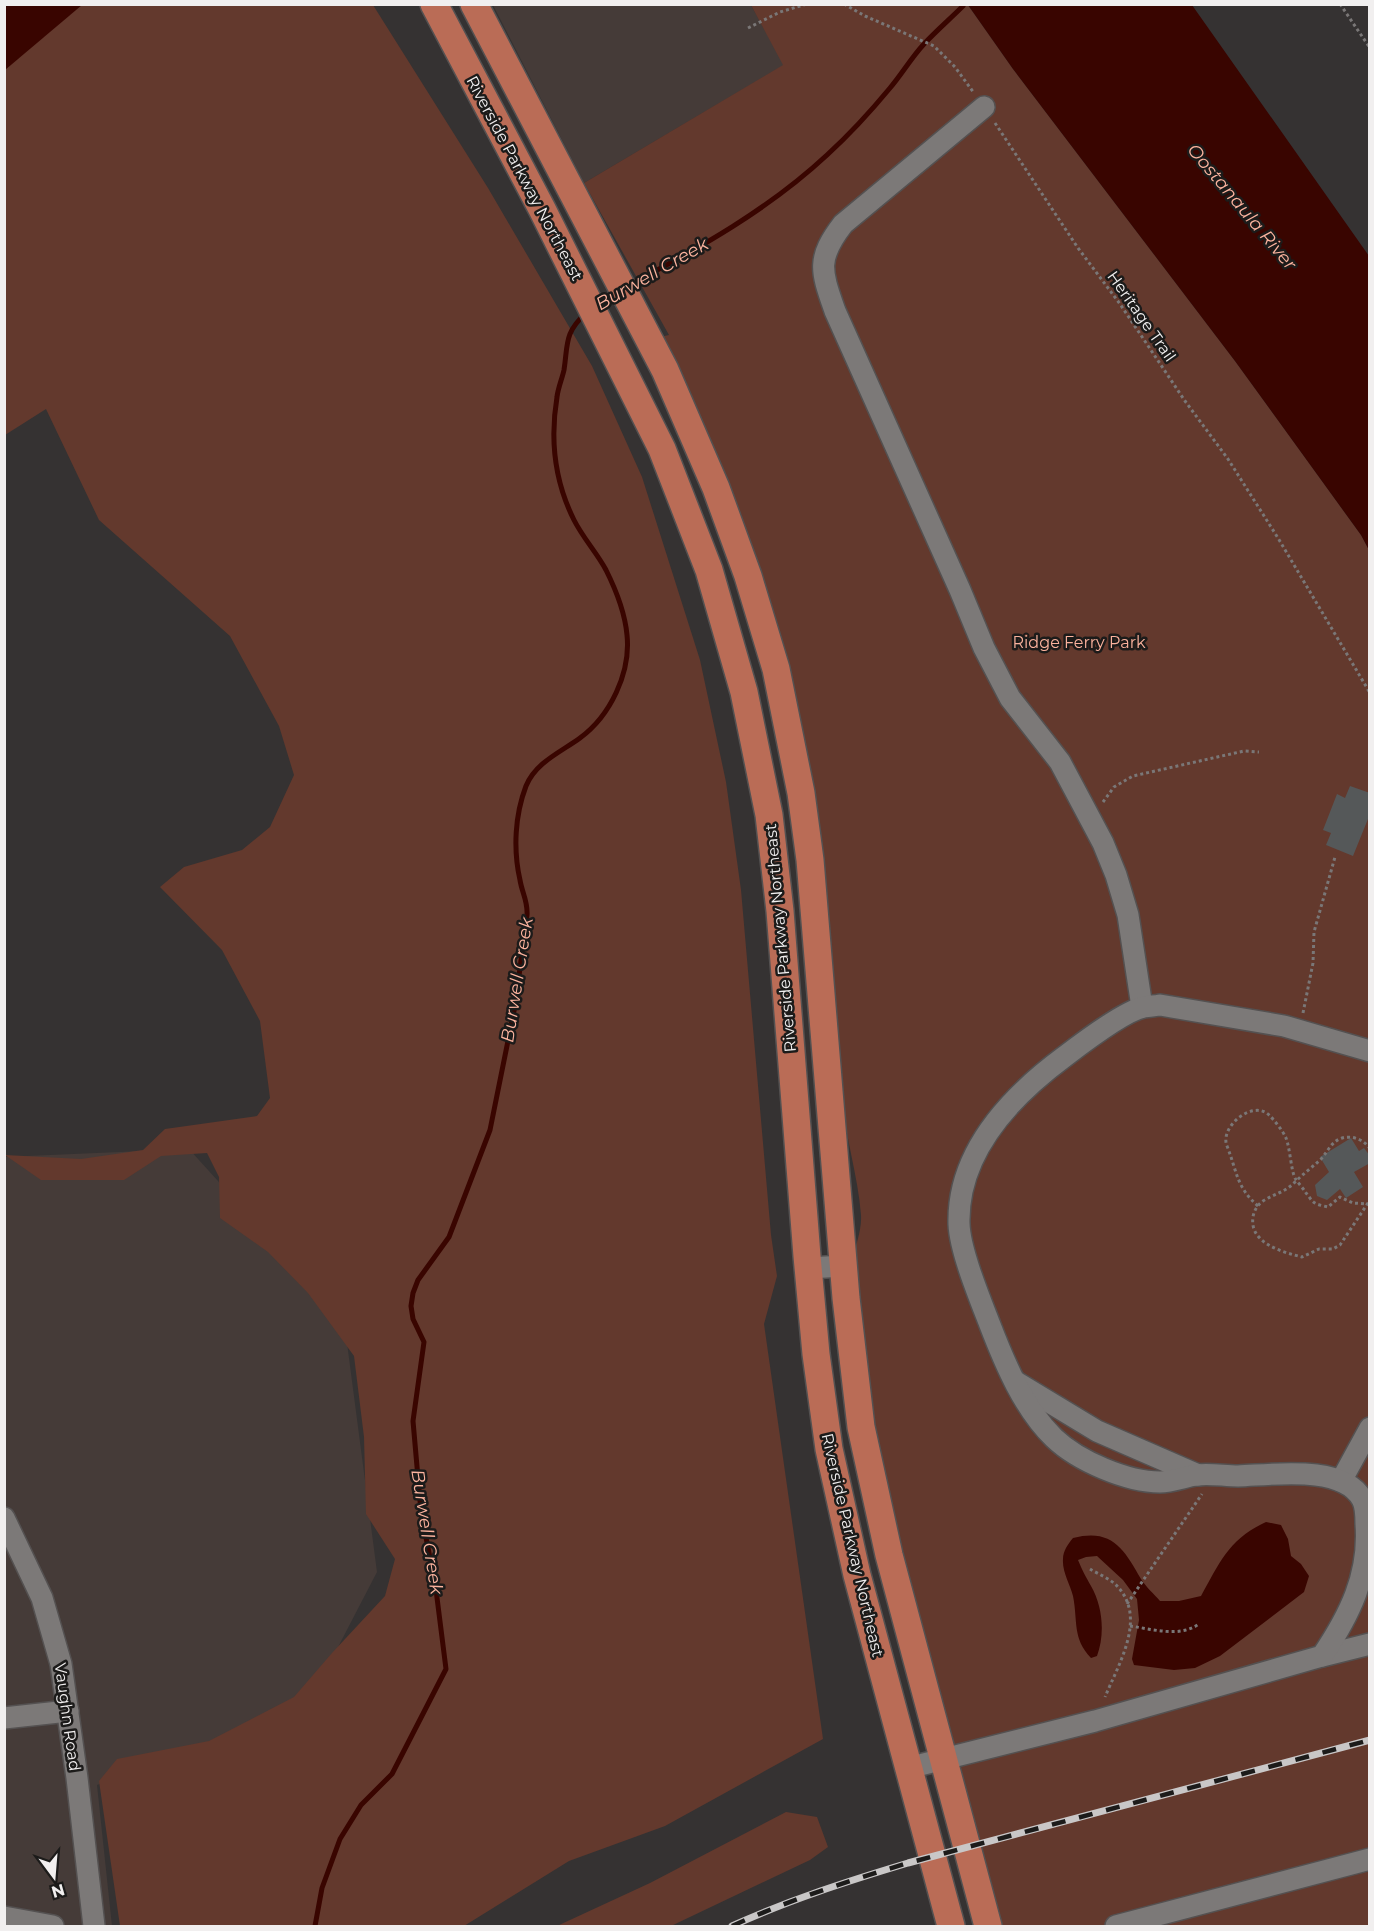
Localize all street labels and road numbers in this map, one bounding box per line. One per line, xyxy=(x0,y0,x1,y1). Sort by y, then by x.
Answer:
street label: Riverside Parkway Northeast xyxy=(462,73,587,284)
street label: Heritage Trail xyxy=(1103,267,1180,365)
street label: Riverside Parkway Northeast xyxy=(761,822,800,1053)
street label: Riverside Parkway Northeast xyxy=(817,1431,888,1659)
street label: Vaughn Road xyxy=(51,1662,85,1772)

